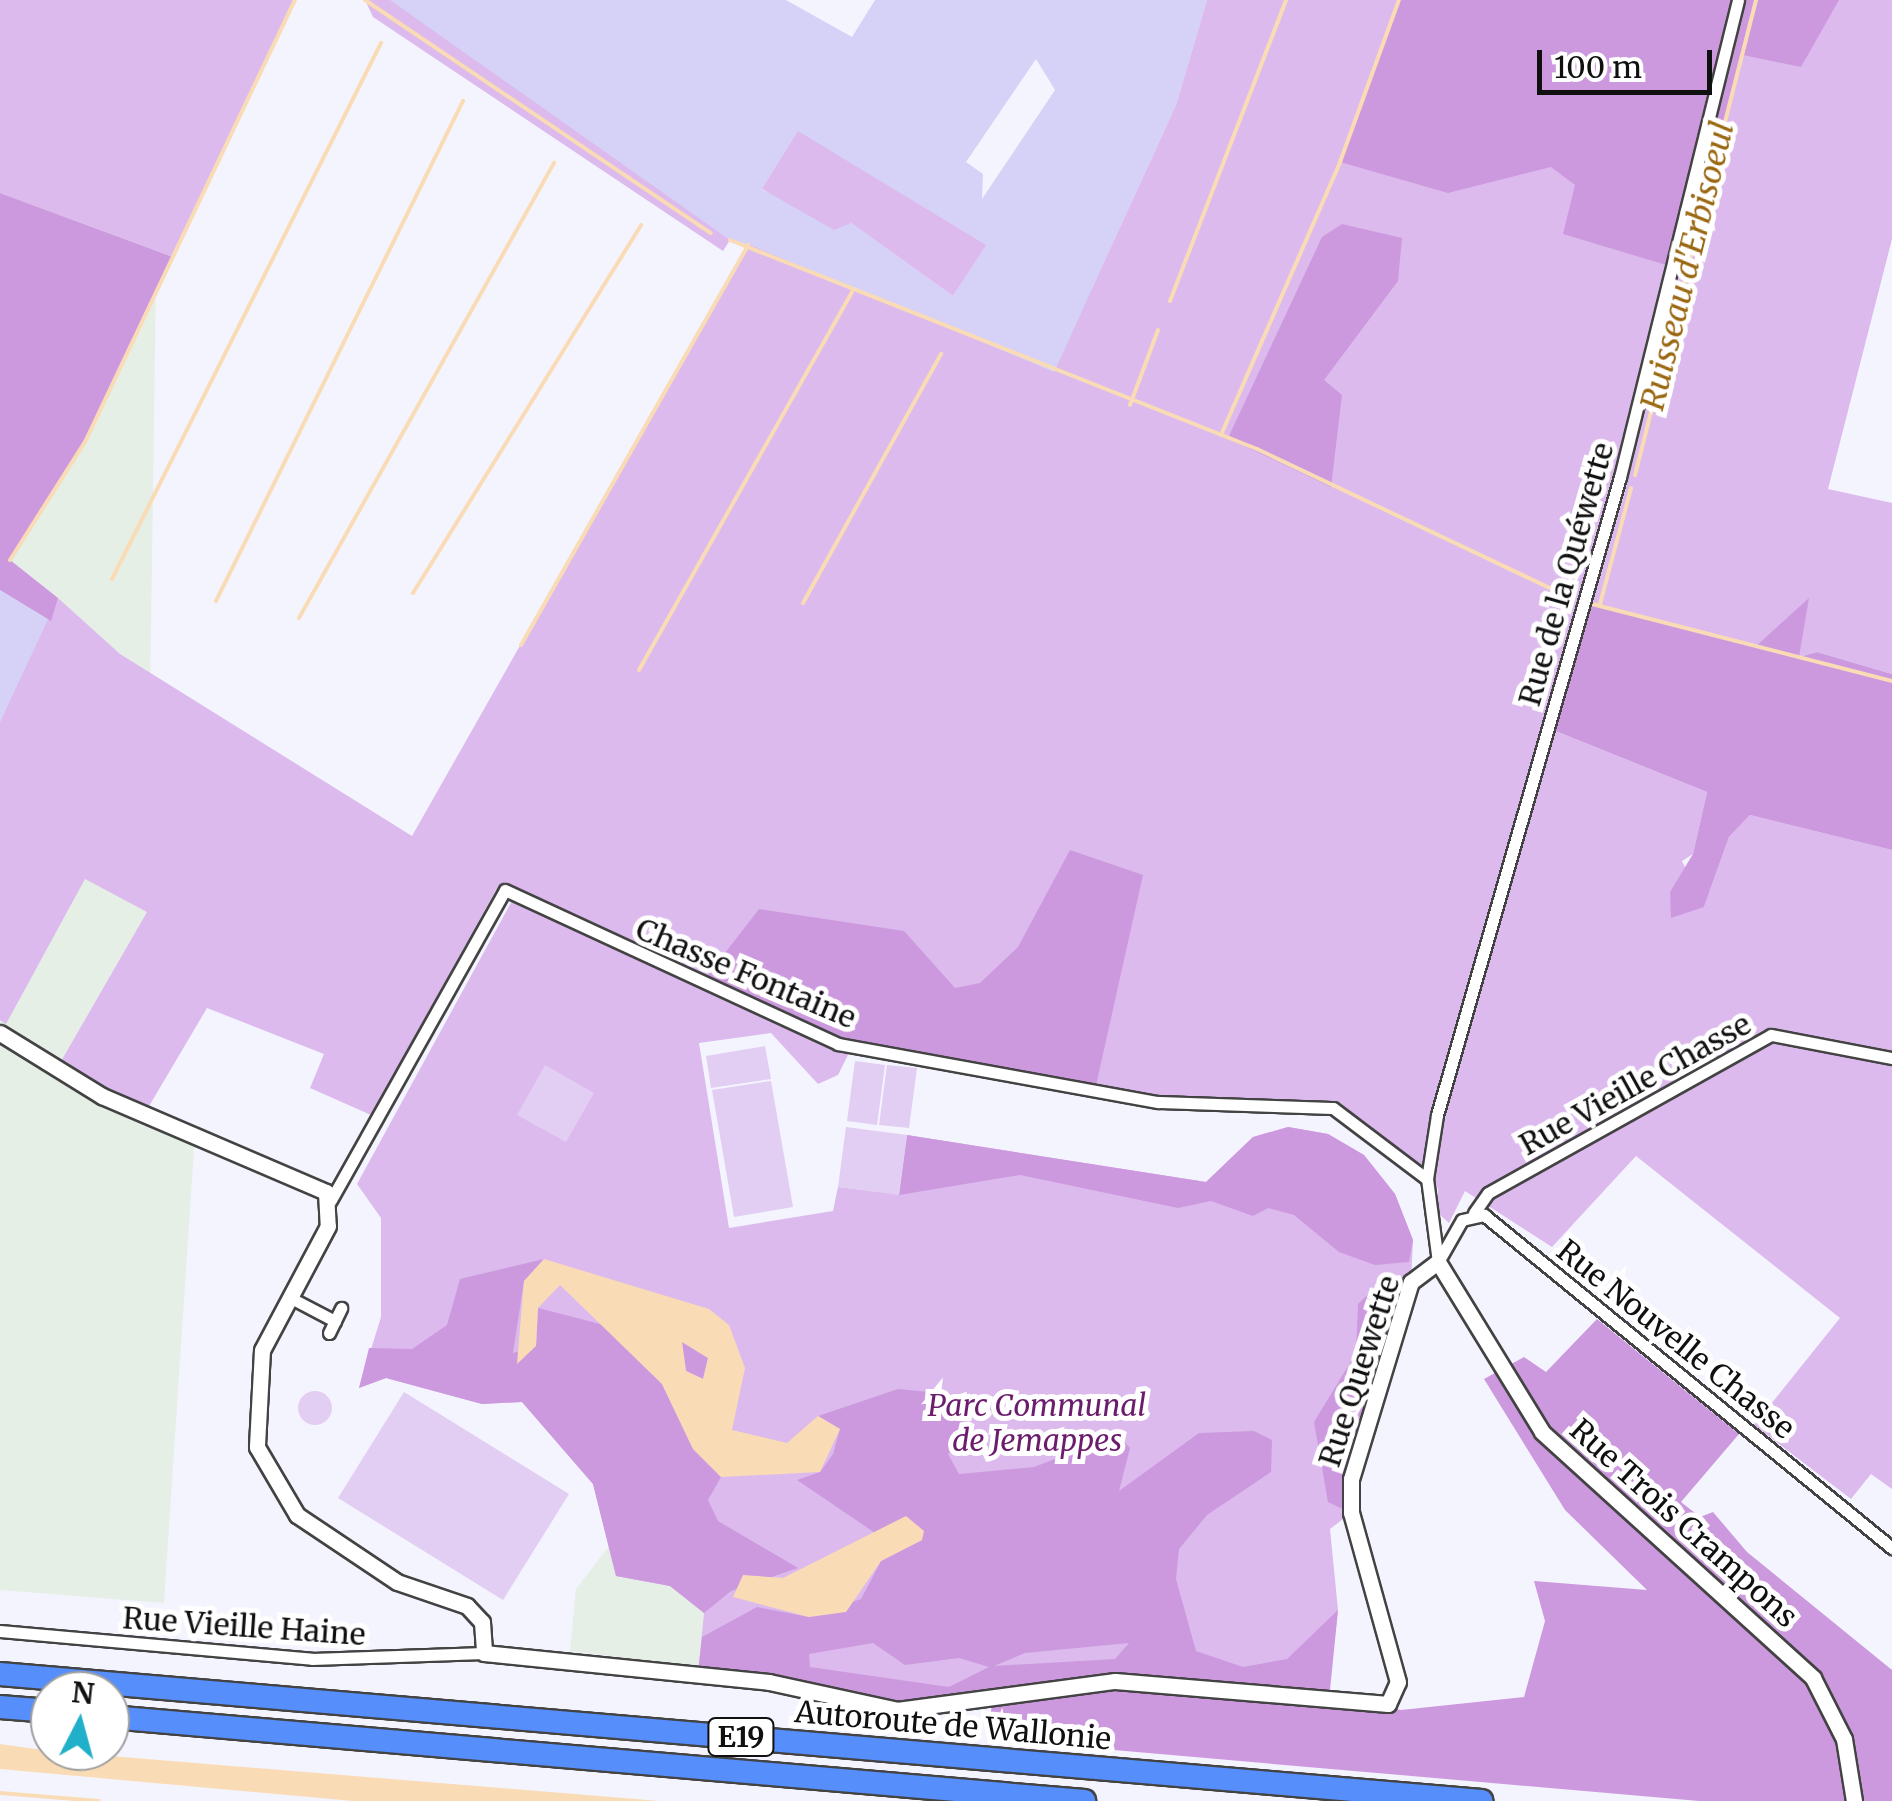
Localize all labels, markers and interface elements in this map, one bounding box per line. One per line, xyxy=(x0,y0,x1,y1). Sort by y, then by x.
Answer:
scale bar xyxy=(1542,30,1717,92)
text: 100 m xyxy=(1554,48,1642,86)
water label: Ruisseau d'Erbisoeul xyxy=(1634,118,1742,414)
street label: Rue de la Quéwette xyxy=(1511,438,1621,710)
street label: Chasse Fontaine xyxy=(631,910,861,1036)
street label: Rue Vieille Chasse xyxy=(1513,1006,1757,1162)
street label: Rue Nouvelle Chasse xyxy=(1550,1232,1802,1446)
street label: Rue Quewette xyxy=(1311,1271,1407,1471)
park label: Parc Communal de Jemappes xyxy=(928,1387,1146,1458)
street label: Rue Trois Crampons xyxy=(1563,1411,1805,1635)
street label: Rue Vieille Haine xyxy=(121,1600,367,1652)
north arrow xyxy=(30,1671,130,1771)
text: N xyxy=(70,1674,96,1712)
street label: Autoroute de Wallonie xyxy=(793,1693,1113,1757)
road number: E19 xyxy=(706,1714,776,1760)

